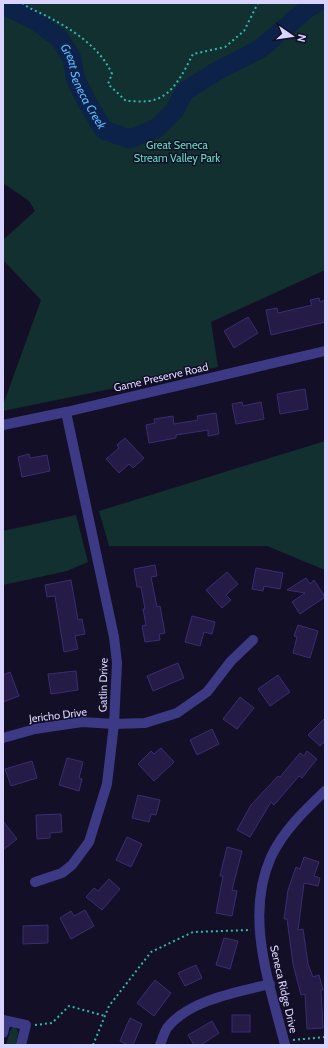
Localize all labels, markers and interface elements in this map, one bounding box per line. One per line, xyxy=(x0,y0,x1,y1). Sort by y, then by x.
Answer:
north arrow xyxy=(272,16,312,56)
text: N xyxy=(294,33,309,44)
water label: Great Seneca Creek xyxy=(57,41,110,133)
park label: Great Seneca Stream Valley Park xyxy=(134,138,220,165)
street label: Game Preserve Road xyxy=(112,359,210,395)
street label: Gatlin Drive xyxy=(96,657,110,712)
street label: Jericho Drive xyxy=(27,704,88,726)
street label: Seneca Ridge Drive xyxy=(267,944,301,1035)

